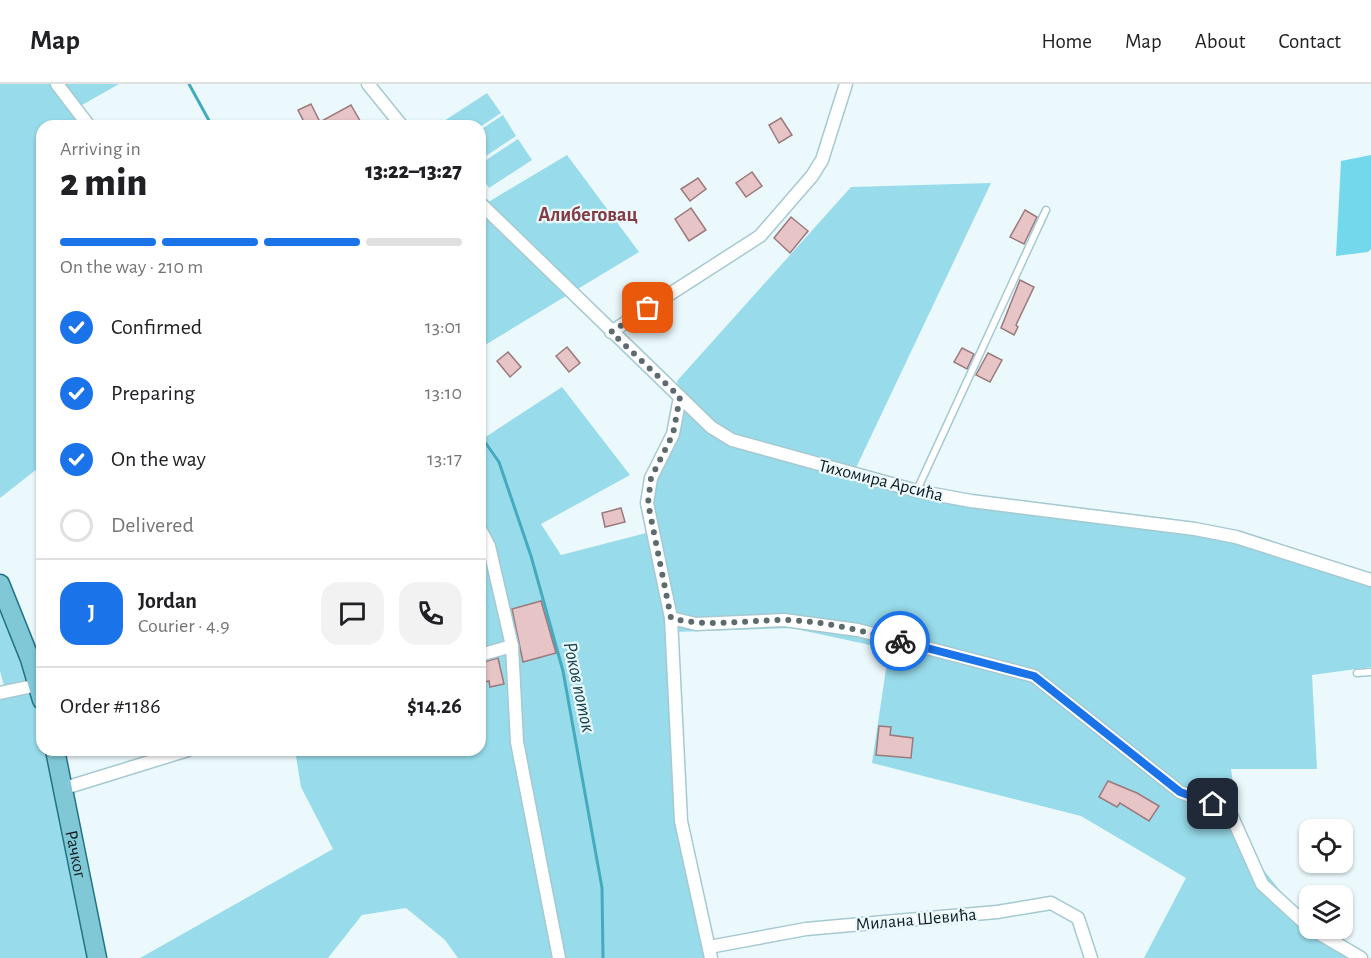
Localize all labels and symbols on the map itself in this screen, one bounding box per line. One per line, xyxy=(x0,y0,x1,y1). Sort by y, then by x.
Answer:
district label: Алибеговац xyxy=(538,205,638,225)
pin xyxy=(622,282,673,333)
street label: Тихомира Арсића xyxy=(817,457,945,505)
courier xyxy=(870,611,930,671)
water label: Роков поток xyxy=(560,640,598,735)
pin xyxy=(1187,778,1238,829)
street label: Рачког xyxy=(61,829,89,880)
street label: Милана Шевића xyxy=(855,906,977,934)

